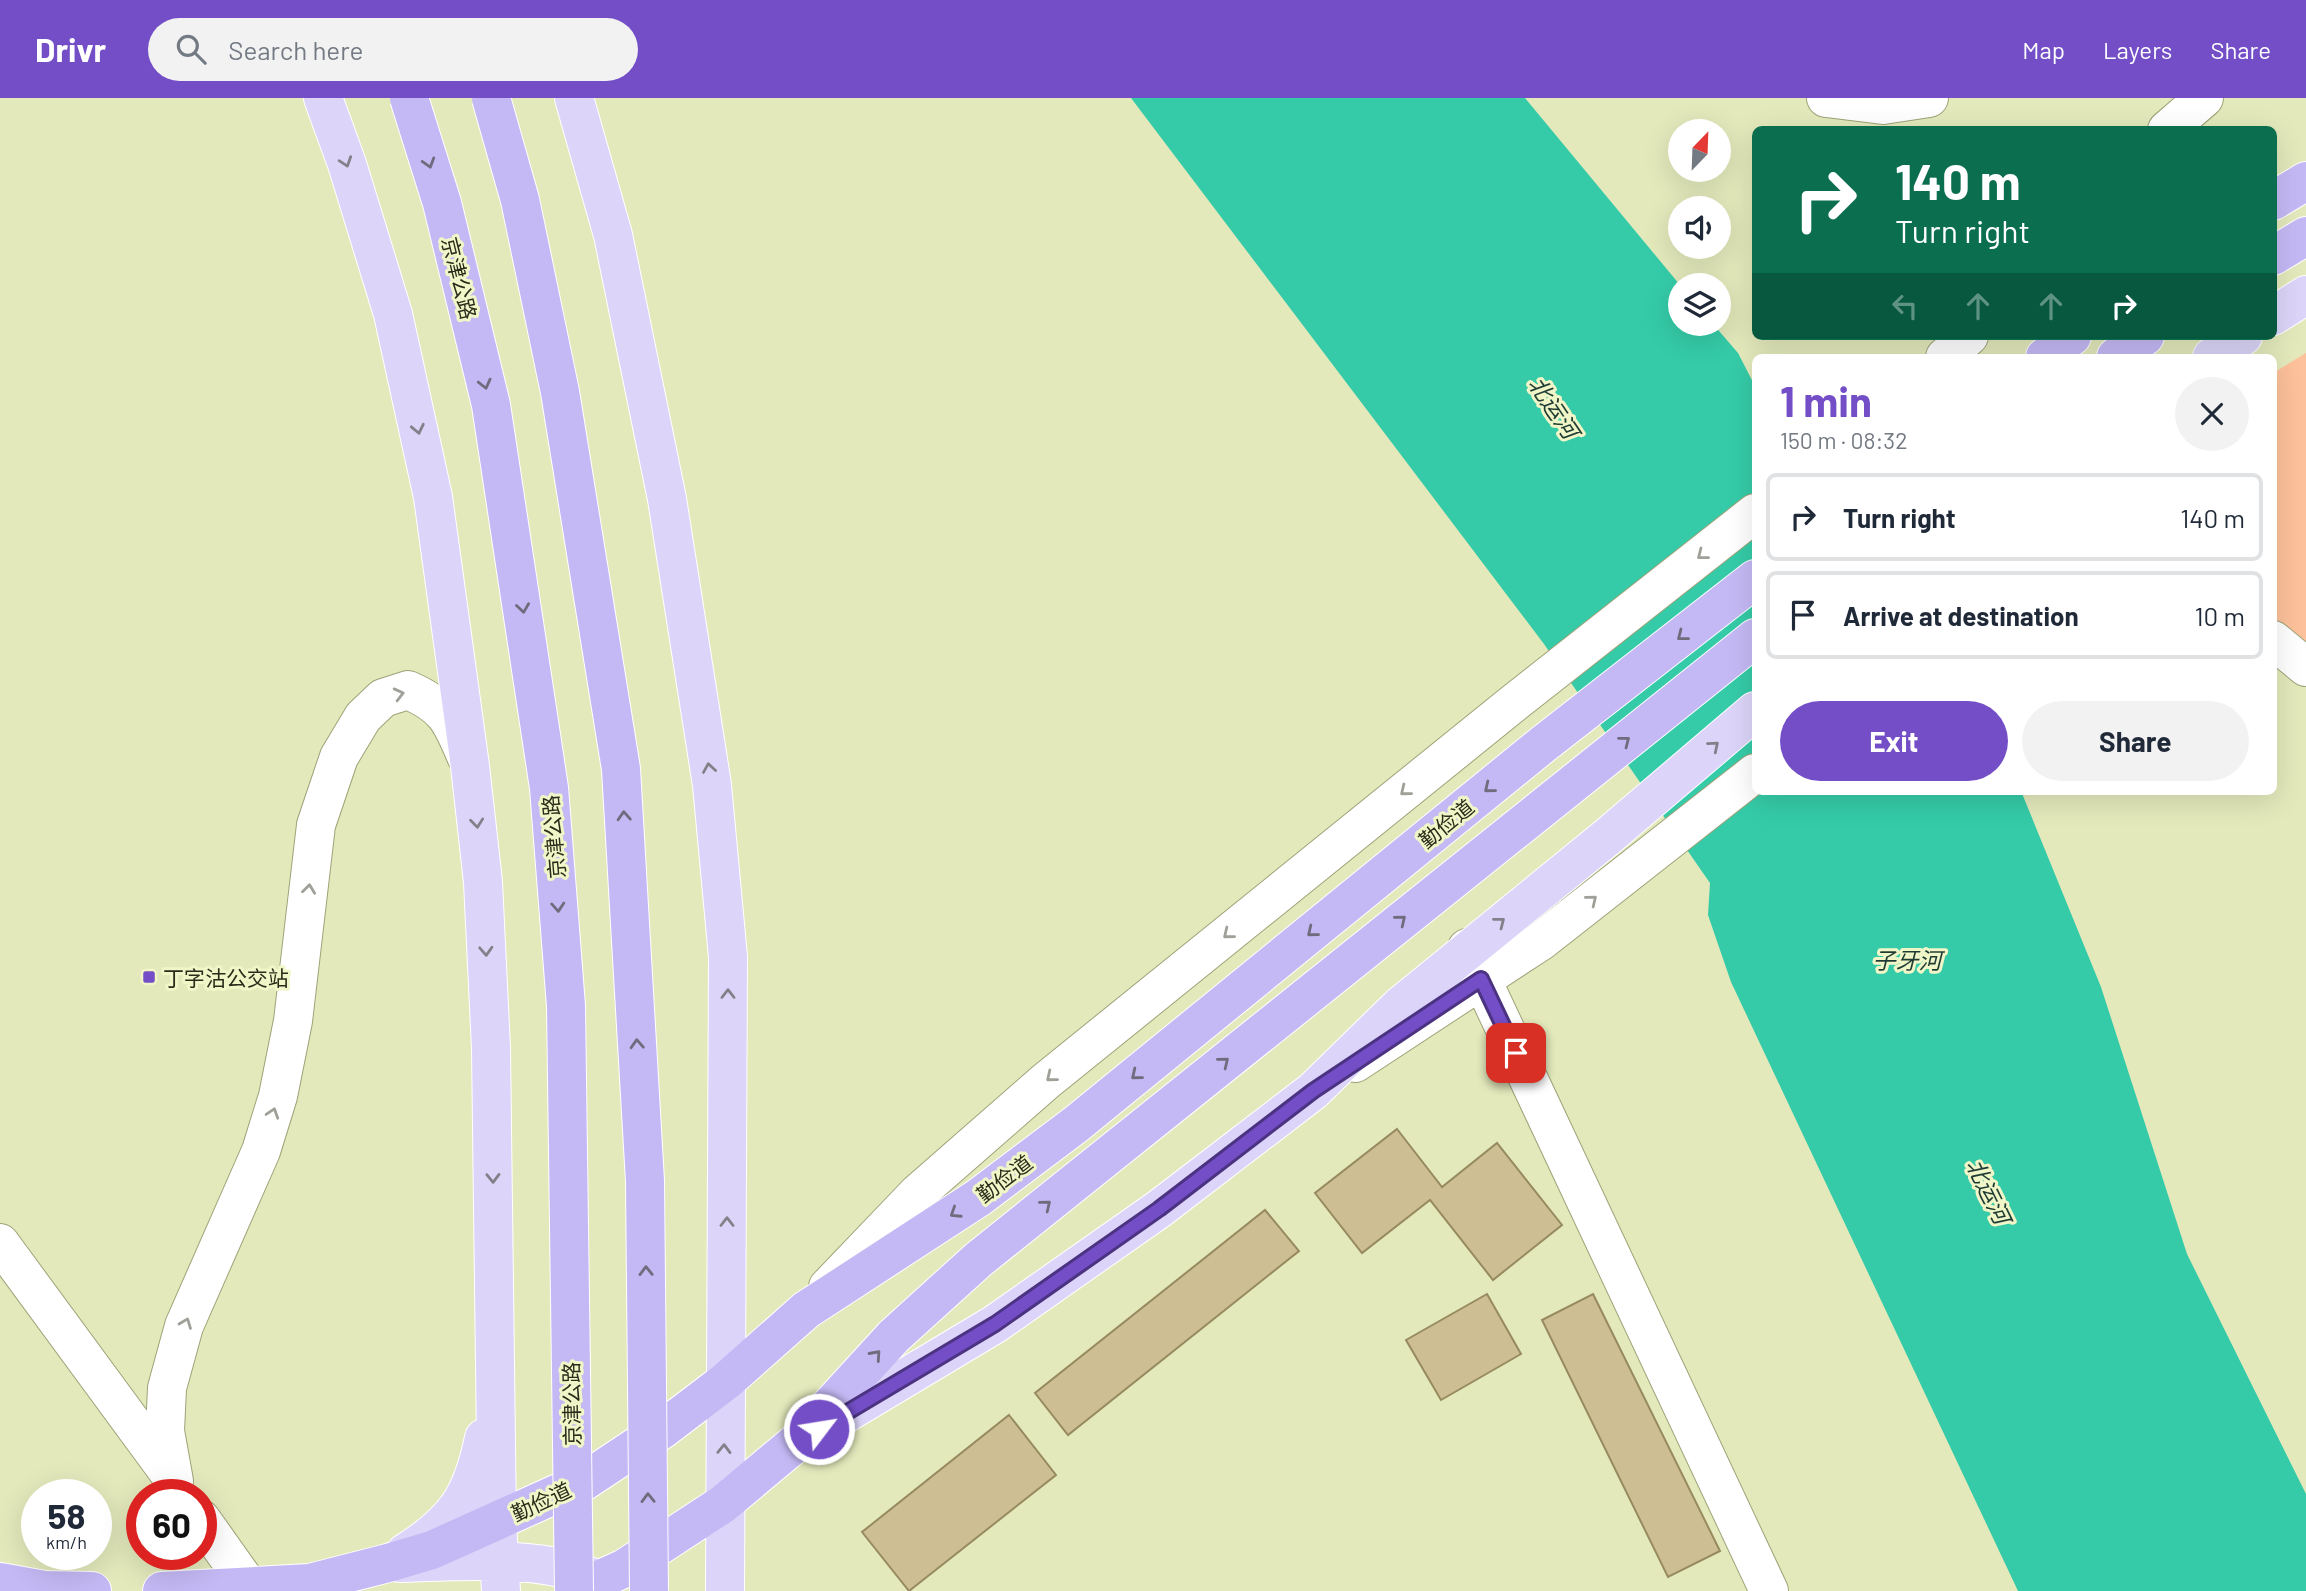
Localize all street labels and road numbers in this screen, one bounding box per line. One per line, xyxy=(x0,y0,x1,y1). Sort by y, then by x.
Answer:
street label: 京津公路 xyxy=(438,234,482,322)
street label: 勤俭道 xyxy=(1414,793,1478,853)
street label: 京津公路 xyxy=(537,794,569,880)
street label: 勤俭道 xyxy=(971,1149,1037,1207)
street label: 京津公路 xyxy=(558,1362,584,1446)
street label: 勤俭道 xyxy=(507,1476,575,1526)

